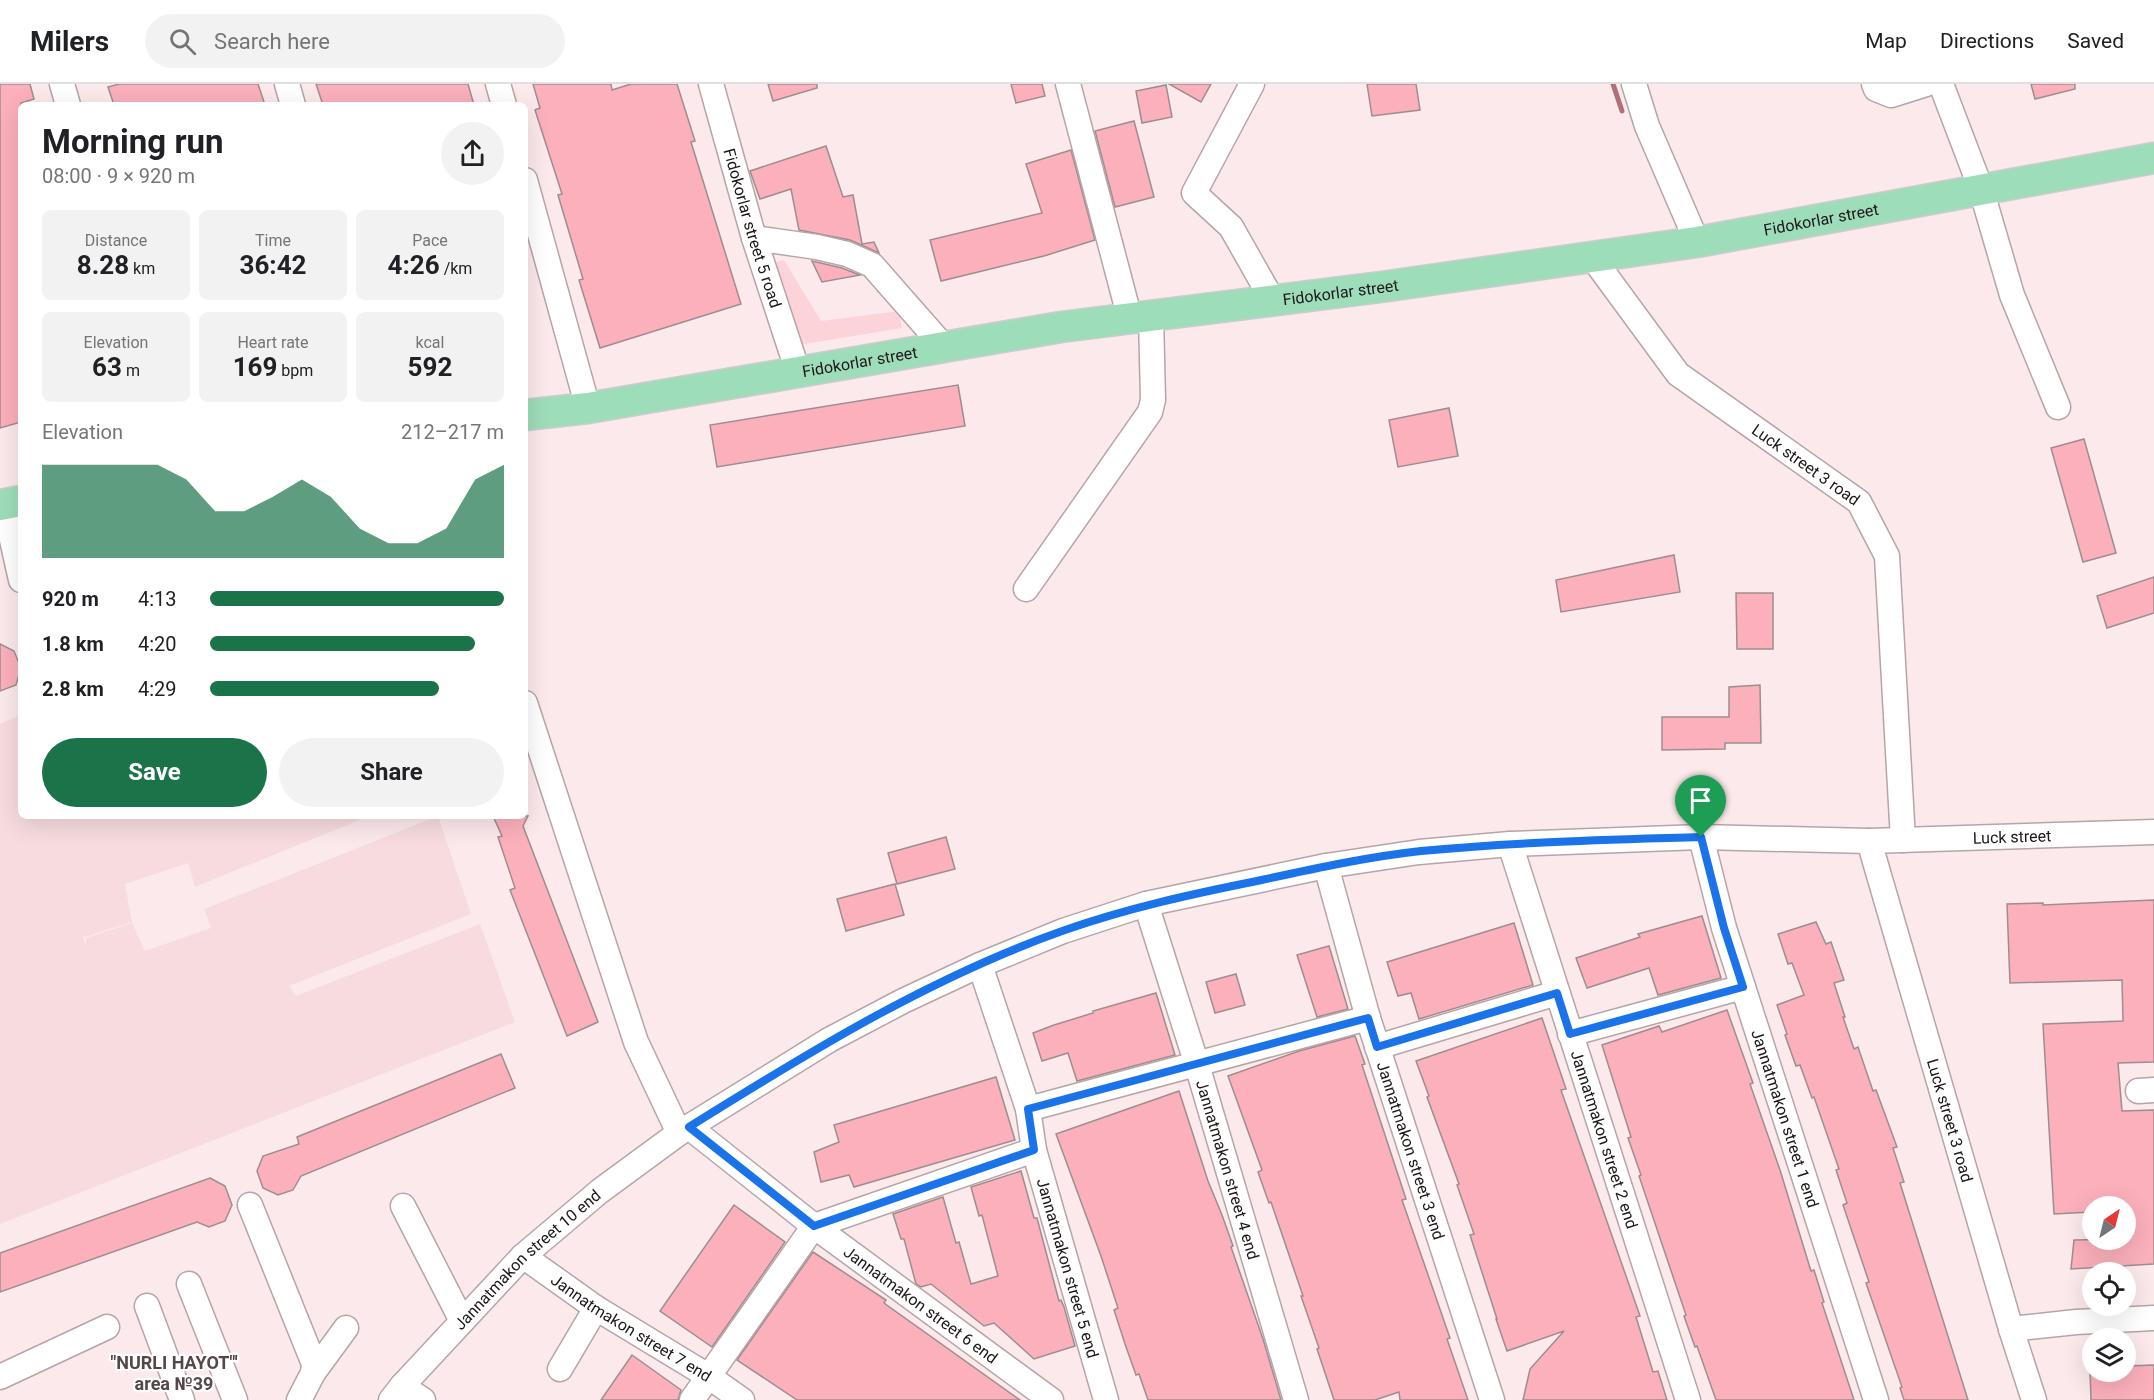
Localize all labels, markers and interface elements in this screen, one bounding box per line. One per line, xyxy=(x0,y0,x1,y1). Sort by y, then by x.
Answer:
search box xyxy=(145,14,565,68)
text: Milers xyxy=(30,25,109,58)
icon: search xyxy=(166,25,199,58)
text: Search here xyxy=(214,29,330,54)
text: Map xyxy=(1865,29,1907,53)
text: Directions xyxy=(1940,29,2034,53)
text: Saved xyxy=(2067,29,2124,53)
text: Morning run xyxy=(42,122,223,161)
button: share xyxy=(441,122,504,185)
street label: Fidokorlar street 5 road xyxy=(719,146,785,310)
text: 08:00 · 9 × 920 m xyxy=(42,164,195,188)
street label: Fidokorlar street xyxy=(1762,200,1880,240)
text: Distance xyxy=(85,231,147,250)
text: Time xyxy=(255,231,291,250)
text: Pace xyxy=(412,231,448,250)
text: 8.28 xyxy=(77,250,129,280)
text: 36:42 xyxy=(240,250,307,280)
text: 4:26 xyxy=(388,250,440,280)
text: km xyxy=(129,259,155,278)
text: /km xyxy=(440,259,472,278)
street label: Fidokorlar street xyxy=(1282,276,1400,309)
text: Elevation xyxy=(84,333,148,352)
text: Heart rate xyxy=(237,333,309,352)
text: kcal xyxy=(416,333,444,352)
street label: Fidokorlar street xyxy=(801,343,919,381)
text: 63 xyxy=(92,352,122,382)
text: 169 xyxy=(233,352,277,382)
text: 592 xyxy=(408,352,452,382)
text: m xyxy=(122,361,140,380)
text: bpm xyxy=(277,361,313,380)
text: Elevation xyxy=(42,420,123,444)
text: 212–217 m xyxy=(401,420,504,444)
street label: Luck street 3 road xyxy=(1748,420,1863,510)
text: 920 m xyxy=(42,587,99,611)
text: 4:13 xyxy=(138,587,177,611)
text: 1.8 km xyxy=(42,632,104,656)
text: 4:20 xyxy=(138,632,177,656)
text: 2.8 km xyxy=(42,677,104,701)
text: 4:29 xyxy=(138,677,177,701)
button: Save xyxy=(42,738,267,807)
button: Share xyxy=(279,738,504,807)
pin xyxy=(1675,775,1726,837)
icon: arrive xyxy=(1684,784,1717,817)
street label: Luck street xyxy=(1973,826,2052,848)
street label: Jannatmakon street 1 end xyxy=(1747,1027,1822,1210)
street label: Jannatmakon street 2 end xyxy=(1567,1048,1641,1231)
street label: Luck street 3 road xyxy=(1923,1057,1977,1184)
street label: Jannatmakon street 3 end xyxy=(1373,1059,1448,1242)
street label: Jannatmakon street 4 end xyxy=(1192,1078,1263,1262)
street label: Jannatmakon street 5 end xyxy=(1033,1176,1102,1360)
street label: Jannatmakon street 10 end xyxy=(450,1186,604,1334)
north arrow xyxy=(2082,1196,2136,1250)
map controls xyxy=(2082,1196,2136,1382)
street label: Jannatmakon street 6 end xyxy=(840,1242,1001,1368)
button: locate xyxy=(2082,1262,2136,1316)
street label: Jannatmakon street 7 end xyxy=(547,1270,715,1386)
button: layers xyxy=(2082,1328,2136,1382)
district label: "NURLI HAYOT"' area №39 xyxy=(110,1352,238,1394)

